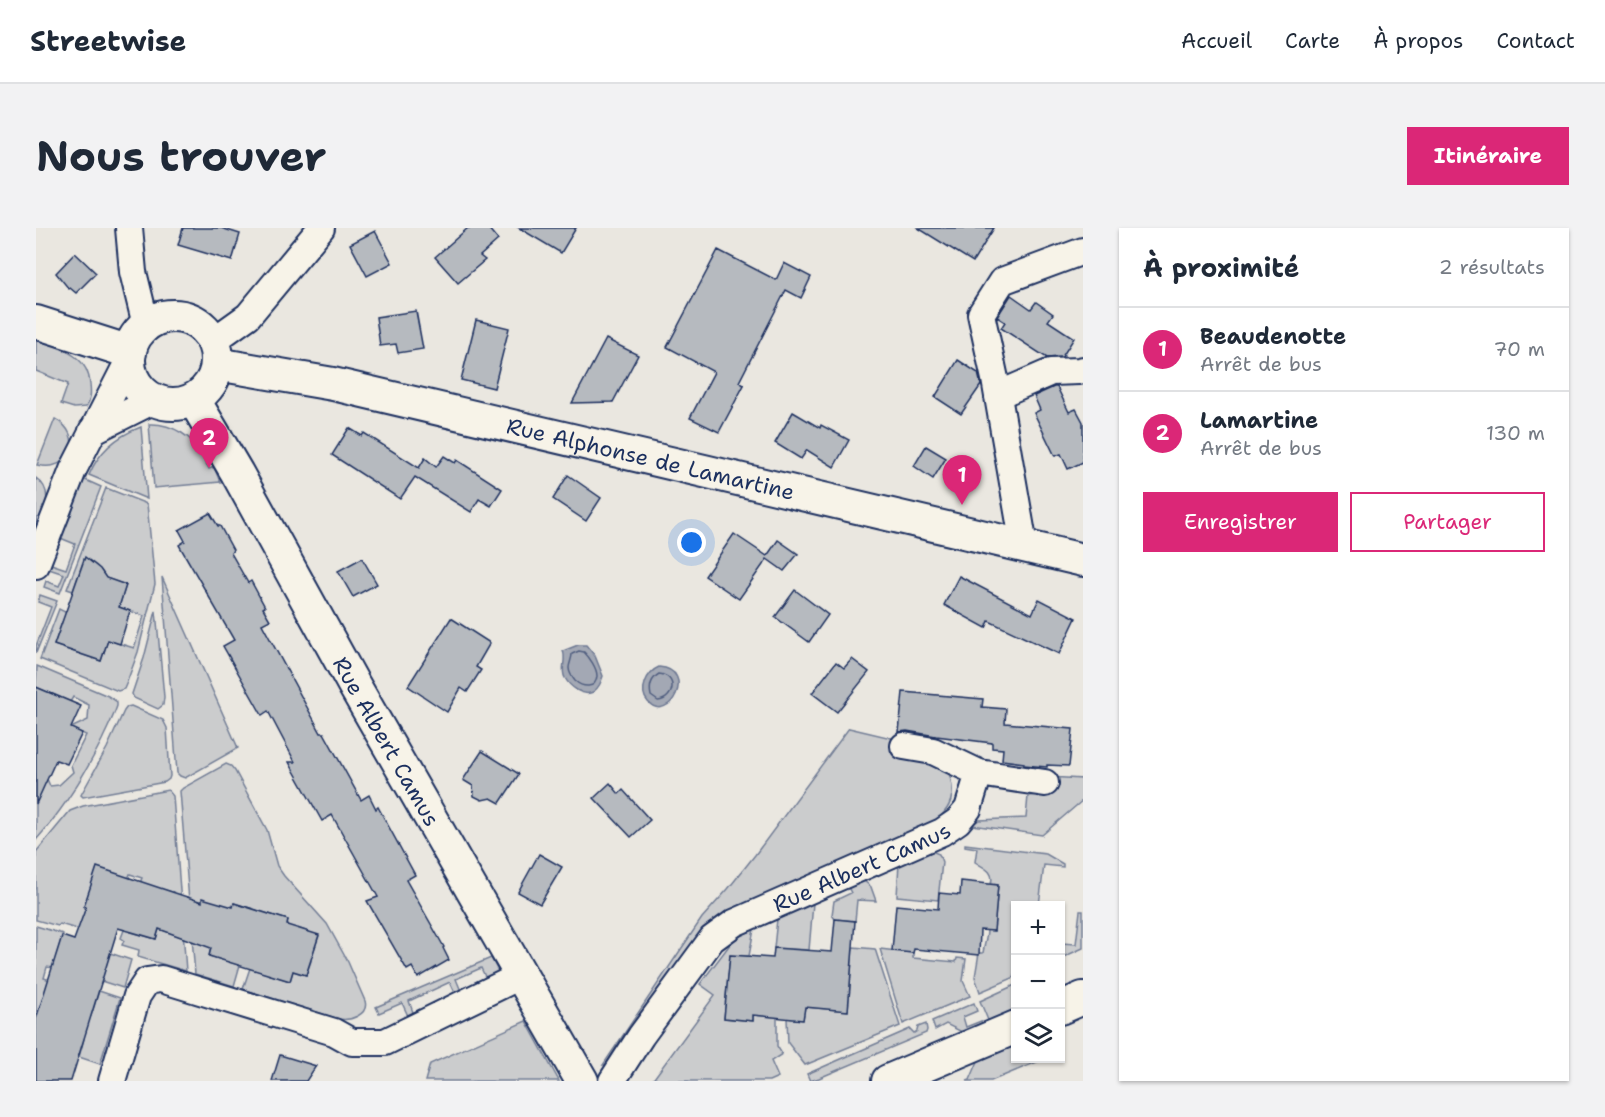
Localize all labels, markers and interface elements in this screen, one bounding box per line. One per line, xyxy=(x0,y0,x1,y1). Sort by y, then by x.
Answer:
text: Streetwise xyxy=(30,22,186,60)
text: Accueil xyxy=(1181,27,1252,55)
text: Carte xyxy=(1285,27,1340,55)
text: À propos xyxy=(1373,27,1463,55)
text: Contact xyxy=(1496,27,1575,55)
button: Itinéraire xyxy=(1407,127,1569,185)
text: Nous trouver xyxy=(36,128,326,184)
text: À proximité xyxy=(1143,250,1299,285)
text: 2 résultats xyxy=(1439,254,1545,280)
text: Beaudenotte xyxy=(1200,322,1346,351)
text: 1 xyxy=(1158,336,1167,362)
text: 70 m xyxy=(1493,336,1545,362)
text: Arrêt de bus xyxy=(1200,351,1322,377)
text: Lamartine xyxy=(1200,406,1318,435)
street label: Rue Alphonse de Lamartine xyxy=(504,411,797,507)
pin: 2 xyxy=(190,418,228,468)
text: 2 xyxy=(1156,420,1170,446)
text: 130 m xyxy=(1486,420,1545,446)
text: Arrêt de bus xyxy=(1200,435,1322,461)
pin: 1 xyxy=(942,456,982,505)
button: Enregistrer xyxy=(1143,492,1338,552)
button: Partager xyxy=(1350,492,1545,552)
your location xyxy=(677,528,706,557)
street label: Rue Albert Camus xyxy=(326,652,446,832)
street label: Rue Albert Camus xyxy=(768,816,957,919)
map controls xyxy=(1011,901,1065,1063)
button: + xyxy=(1011,901,1065,955)
button: − xyxy=(1011,955,1065,1009)
button: layers xyxy=(1011,1009,1065,1063)

